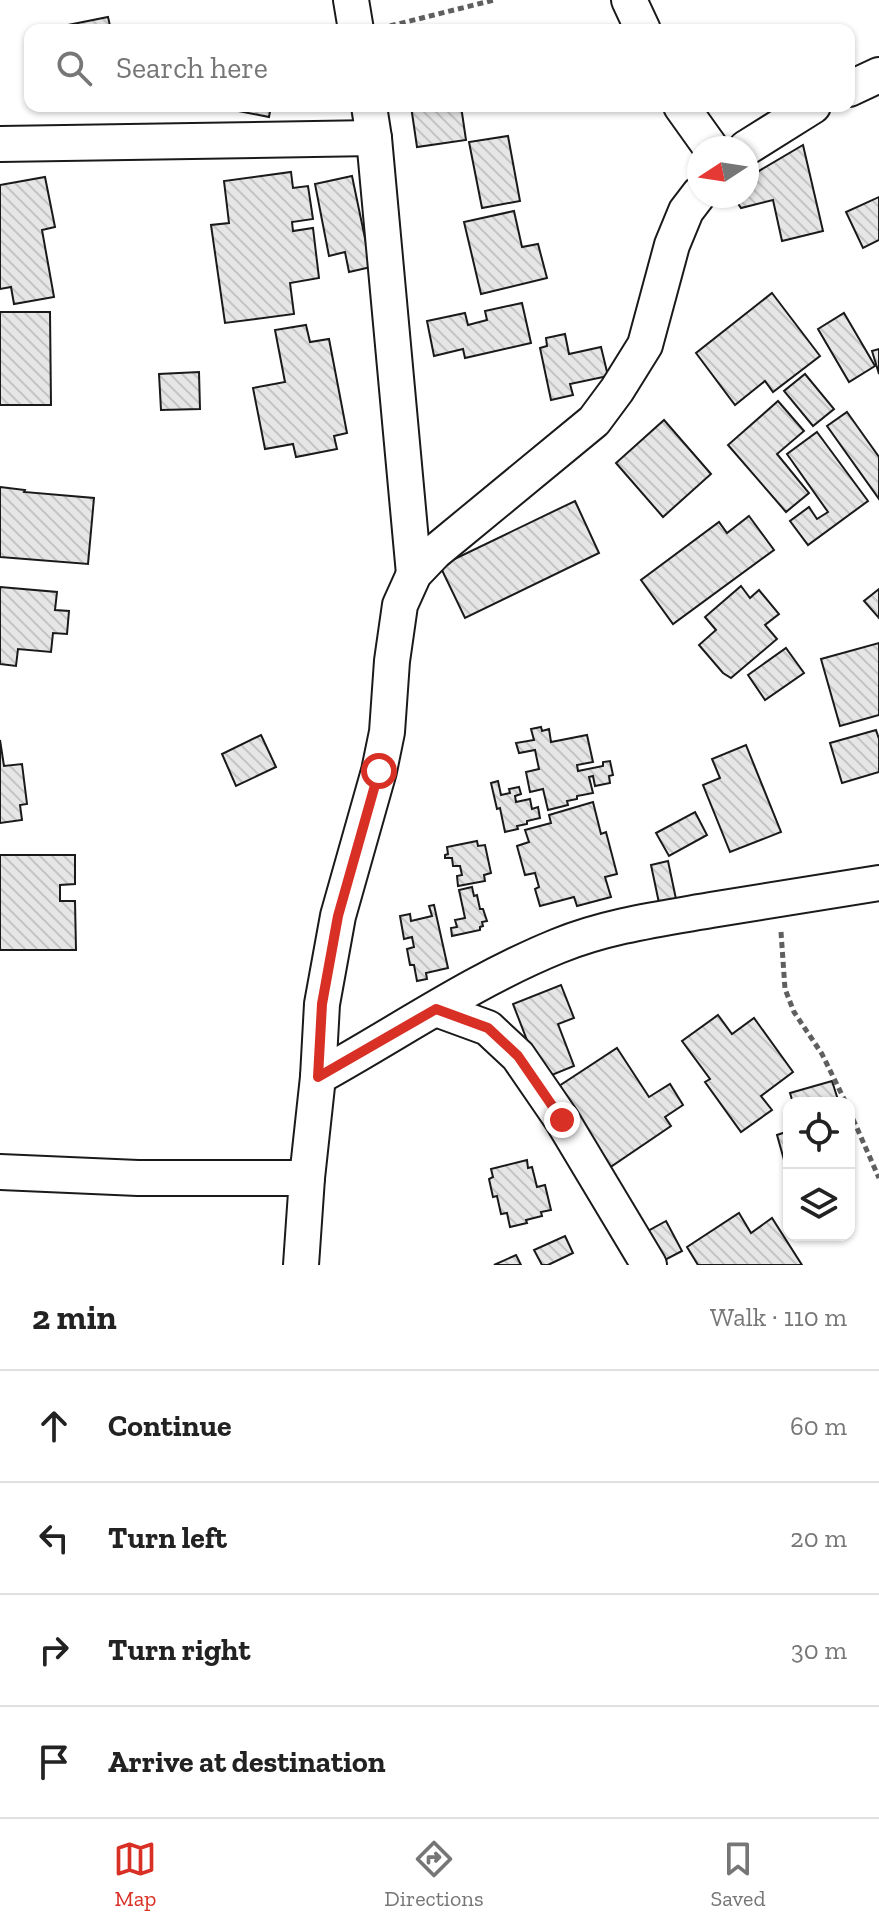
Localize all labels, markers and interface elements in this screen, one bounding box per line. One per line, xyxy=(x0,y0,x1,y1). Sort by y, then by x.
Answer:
search box xyxy=(24,24,855,112)
icon: search xyxy=(52,46,96,90)
text: Search here xyxy=(116,50,268,86)
north arrow xyxy=(687,136,759,208)
route start xyxy=(361,753,397,789)
map controls xyxy=(783,1097,855,1241)
button: locate xyxy=(783,1097,855,1169)
route end xyxy=(544,1102,580,1138)
button: layers xyxy=(783,1169,855,1241)
text: 2 min xyxy=(32,1297,117,1338)
text: Walk · 110 m xyxy=(710,1301,847,1333)
icon: ahead xyxy=(32,1404,76,1448)
text: Continue xyxy=(108,1408,232,1444)
text: 60 m xyxy=(790,1410,847,1442)
icon: left xyxy=(32,1516,76,1560)
text: Turn left xyxy=(108,1520,227,1556)
text: 20 m xyxy=(790,1522,847,1554)
icon: right xyxy=(32,1628,76,1672)
text: Turn right xyxy=(108,1632,250,1668)
text: 30 m xyxy=(791,1634,847,1666)
icon: arrive xyxy=(32,1740,76,1784)
text: Arrive at destination xyxy=(108,1744,385,1780)
tab: Map xyxy=(113,1837,157,1912)
tab: Directions xyxy=(384,1837,484,1912)
tab: Saved xyxy=(710,1837,766,1912)

